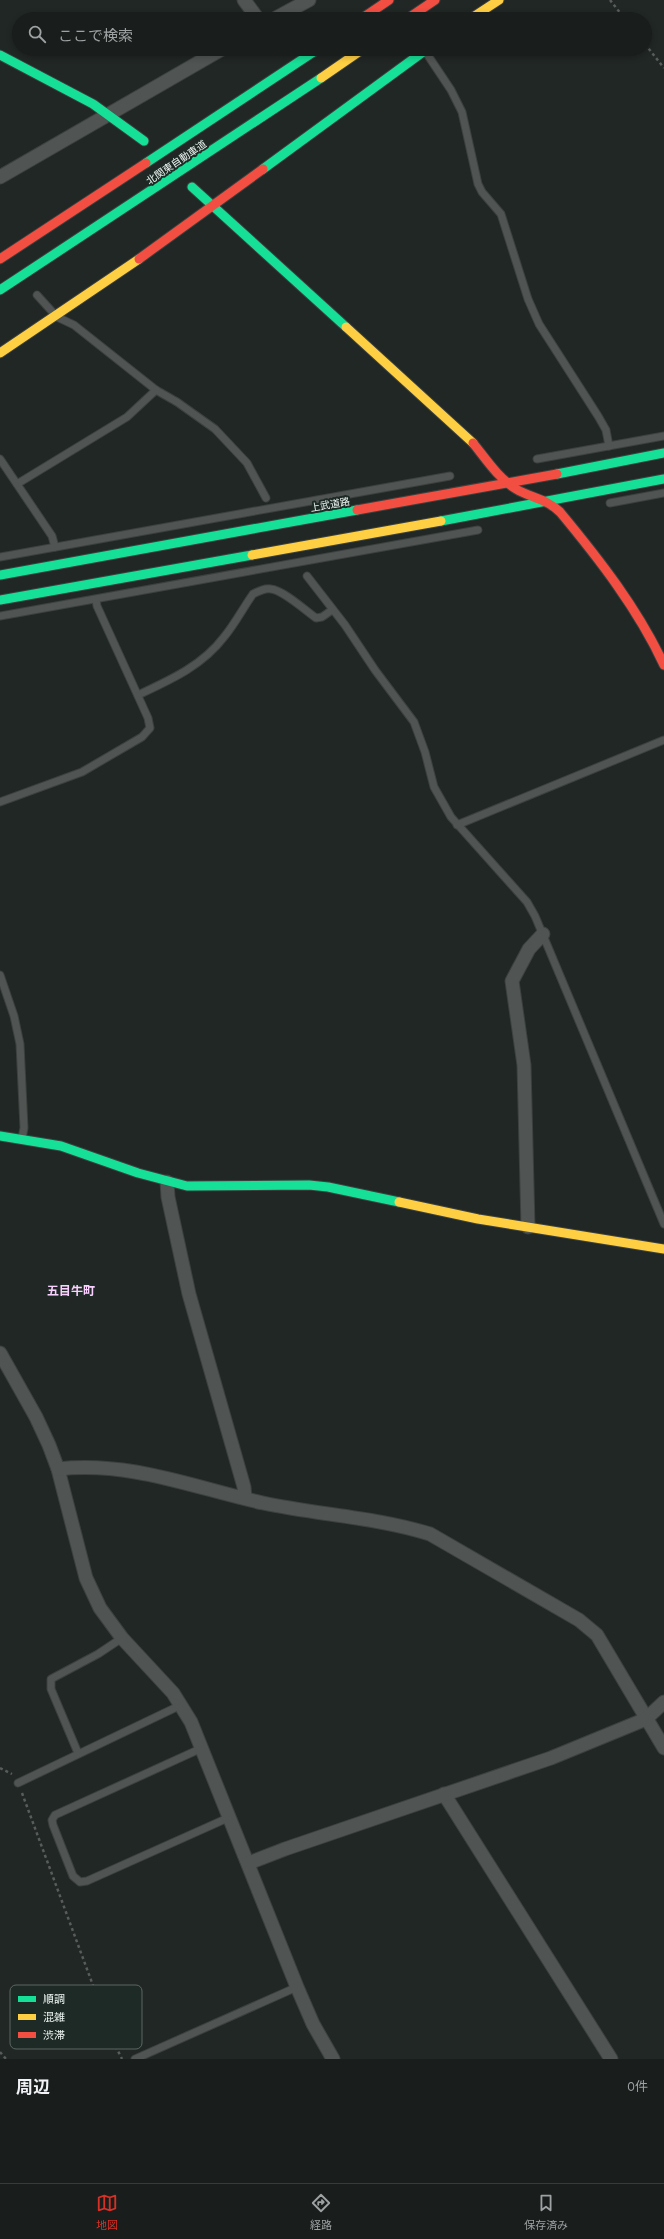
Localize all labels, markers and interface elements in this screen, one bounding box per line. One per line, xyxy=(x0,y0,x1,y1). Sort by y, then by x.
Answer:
search box xyxy=(12,12,652,56)
icon: search xyxy=(26,23,48,45)
text: ここで検索 xyxy=(58,27,133,45)
street label: 北関東自動車道 xyxy=(144,138,208,187)
street label: 上武道路 xyxy=(309,496,351,513)
district label: 五目牛町 xyxy=(47,1284,95,1298)
legend xyxy=(10,1985,142,2049)
text: 順調 xyxy=(43,1993,65,2006)
text: 混雑 xyxy=(43,2011,65,2024)
text: 渋滞 xyxy=(43,2029,65,2042)
text: 周辺 xyxy=(16,2077,50,2097)
text: 0件 xyxy=(627,2079,648,2094)
tab: 地図 xyxy=(96,2192,118,2232)
tab: 経路 xyxy=(310,2192,332,2232)
tab: 保存済み xyxy=(524,2192,568,2232)

